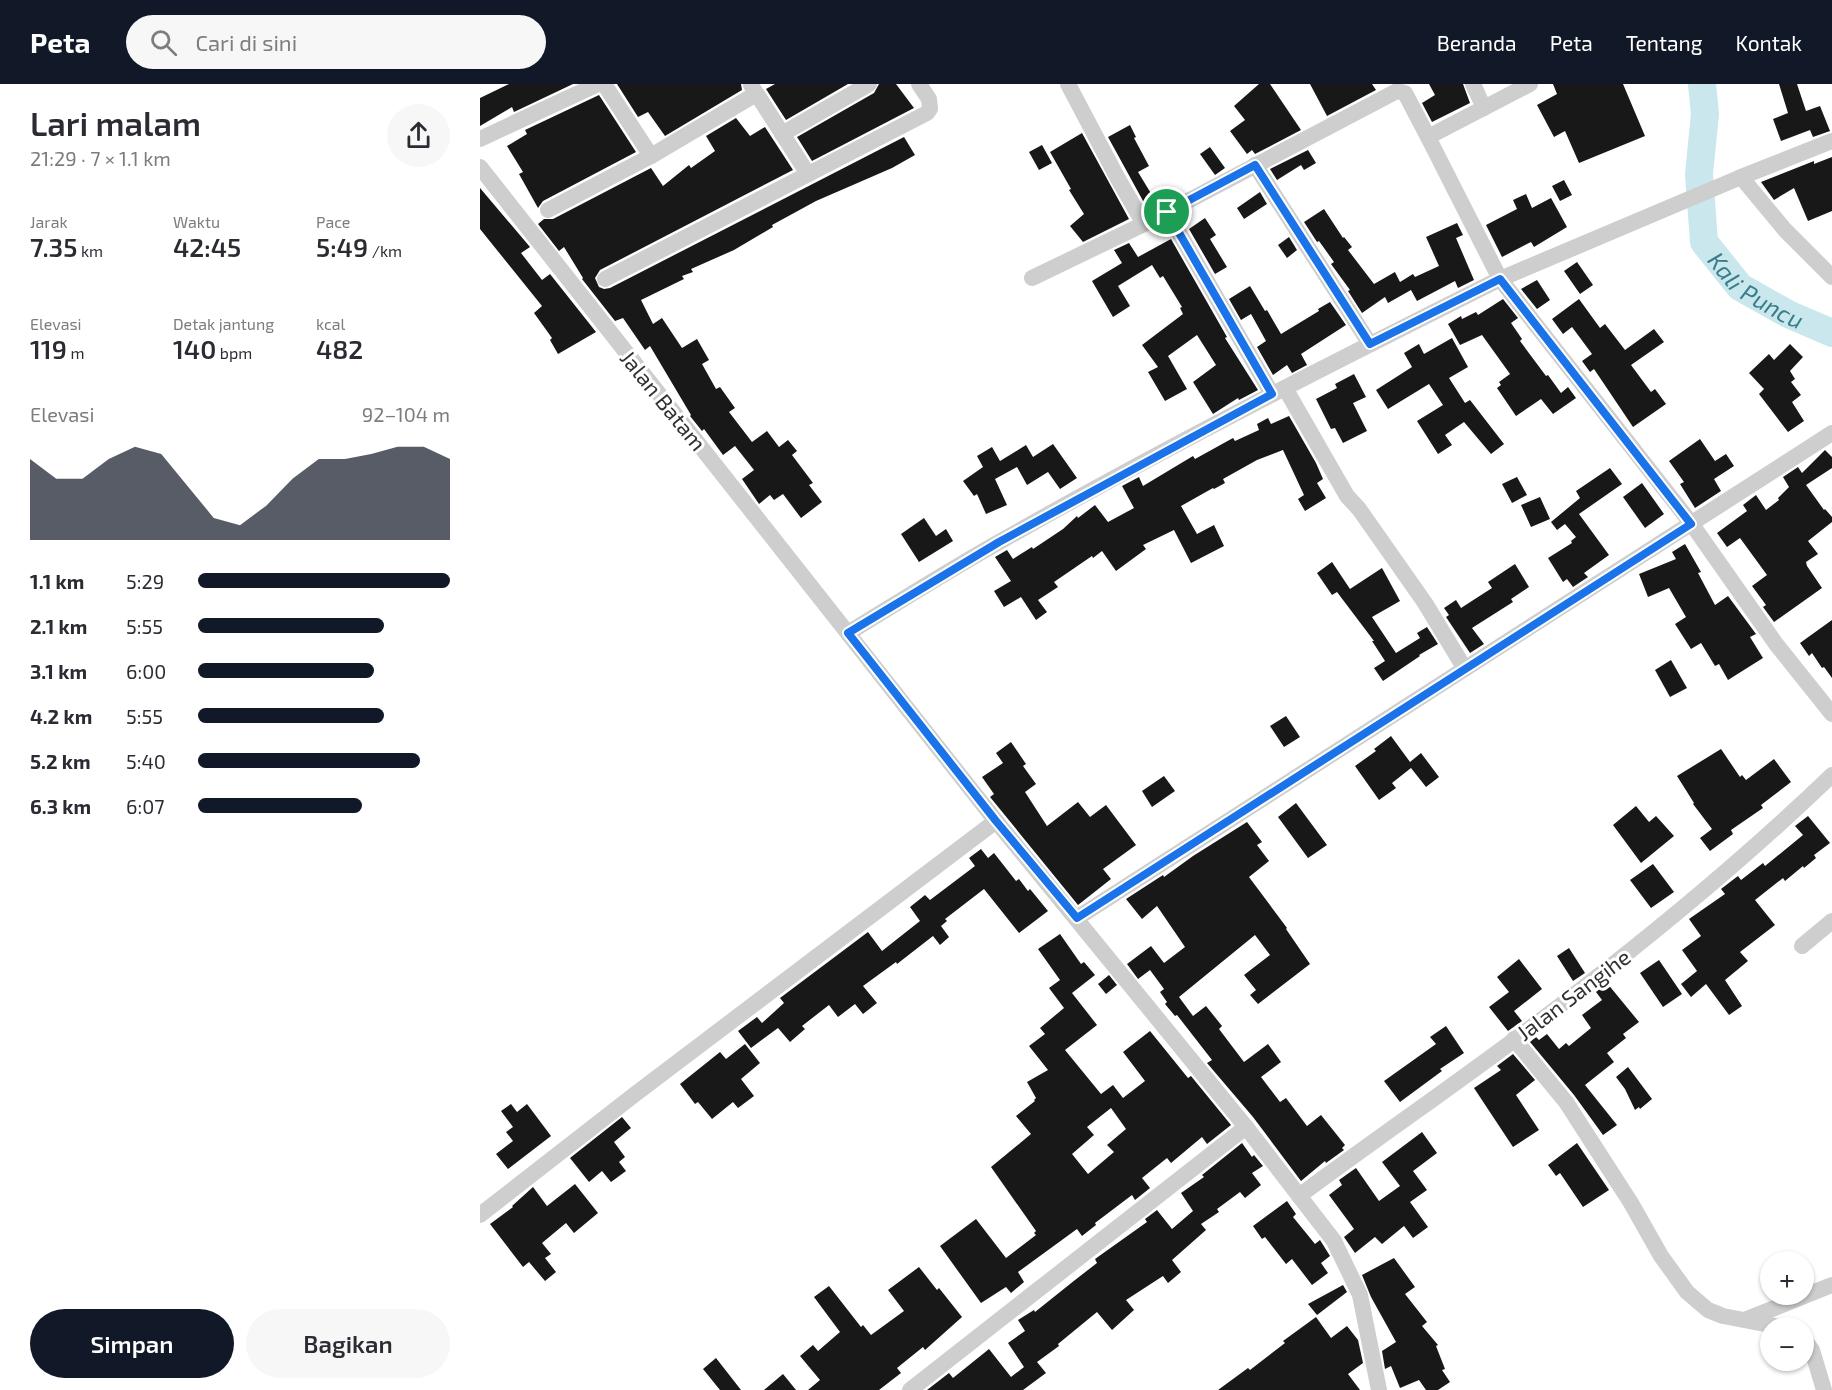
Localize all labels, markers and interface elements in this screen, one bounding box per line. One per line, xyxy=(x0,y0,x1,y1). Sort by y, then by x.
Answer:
search box xyxy=(126,15,546,69)
text: Peta xyxy=(30,25,90,59)
icon: search xyxy=(147,26,180,59)
text: Cari di sini xyxy=(195,29,297,55)
text: Beranda xyxy=(1437,30,1517,55)
text: Peta xyxy=(1550,30,1593,55)
text: Tentang xyxy=(1626,30,1703,55)
text: Kontak xyxy=(1736,30,1802,55)
text: Lari malam xyxy=(30,103,201,143)
button: share xyxy=(387,104,450,167)
text: 21:29 · 7 × 1.1 km xyxy=(30,146,171,170)
pin xyxy=(1141,186,1192,237)
icon: arrive xyxy=(1150,195,1183,228)
text: Jarak xyxy=(30,212,68,231)
text: Waktu xyxy=(173,212,220,231)
text: Pace xyxy=(316,212,350,231)
text: 7.35 xyxy=(30,231,77,262)
text: 42:45 xyxy=(173,231,241,262)
text: 5:49 xyxy=(316,231,368,262)
text: km xyxy=(77,241,103,260)
text: /km xyxy=(368,241,402,260)
water label: Kali Puncu xyxy=(1703,245,1808,334)
text: Elevasi xyxy=(30,314,82,333)
text: Detak jantung xyxy=(173,314,274,333)
text: kcal xyxy=(316,314,345,333)
text: 119 xyxy=(30,333,67,364)
text: 140 xyxy=(173,333,216,364)
text: 482 xyxy=(316,333,363,364)
text: m xyxy=(67,343,84,362)
text: bpm xyxy=(216,343,252,362)
street label: Jalan Batam xyxy=(616,345,712,455)
text: Elevasi xyxy=(30,402,94,426)
text: 92–104 m xyxy=(362,402,450,426)
text: 1.1 km xyxy=(30,569,84,593)
text: 5:29 xyxy=(126,569,164,593)
text: 2.1 km xyxy=(30,614,87,638)
text: 5:55 xyxy=(126,614,163,638)
text: 3.1 km xyxy=(30,659,87,683)
text: 6:00 xyxy=(126,659,166,683)
text: 4.2 km xyxy=(30,704,92,728)
text: 5:55 xyxy=(126,704,163,728)
text: 5.2 km xyxy=(30,749,91,773)
text: 5:40 xyxy=(126,749,166,773)
text: 6.3 km xyxy=(30,794,91,818)
text: 6:07 xyxy=(126,794,164,818)
street label: Jalan Sangihe xyxy=(1511,943,1635,1045)
map controls xyxy=(1760,1251,1814,1371)
button: + xyxy=(1760,1251,1814,1305)
button: Simpan xyxy=(30,1309,234,1378)
button: Bagikan xyxy=(246,1309,450,1378)
button: − xyxy=(1760,1317,1814,1371)

